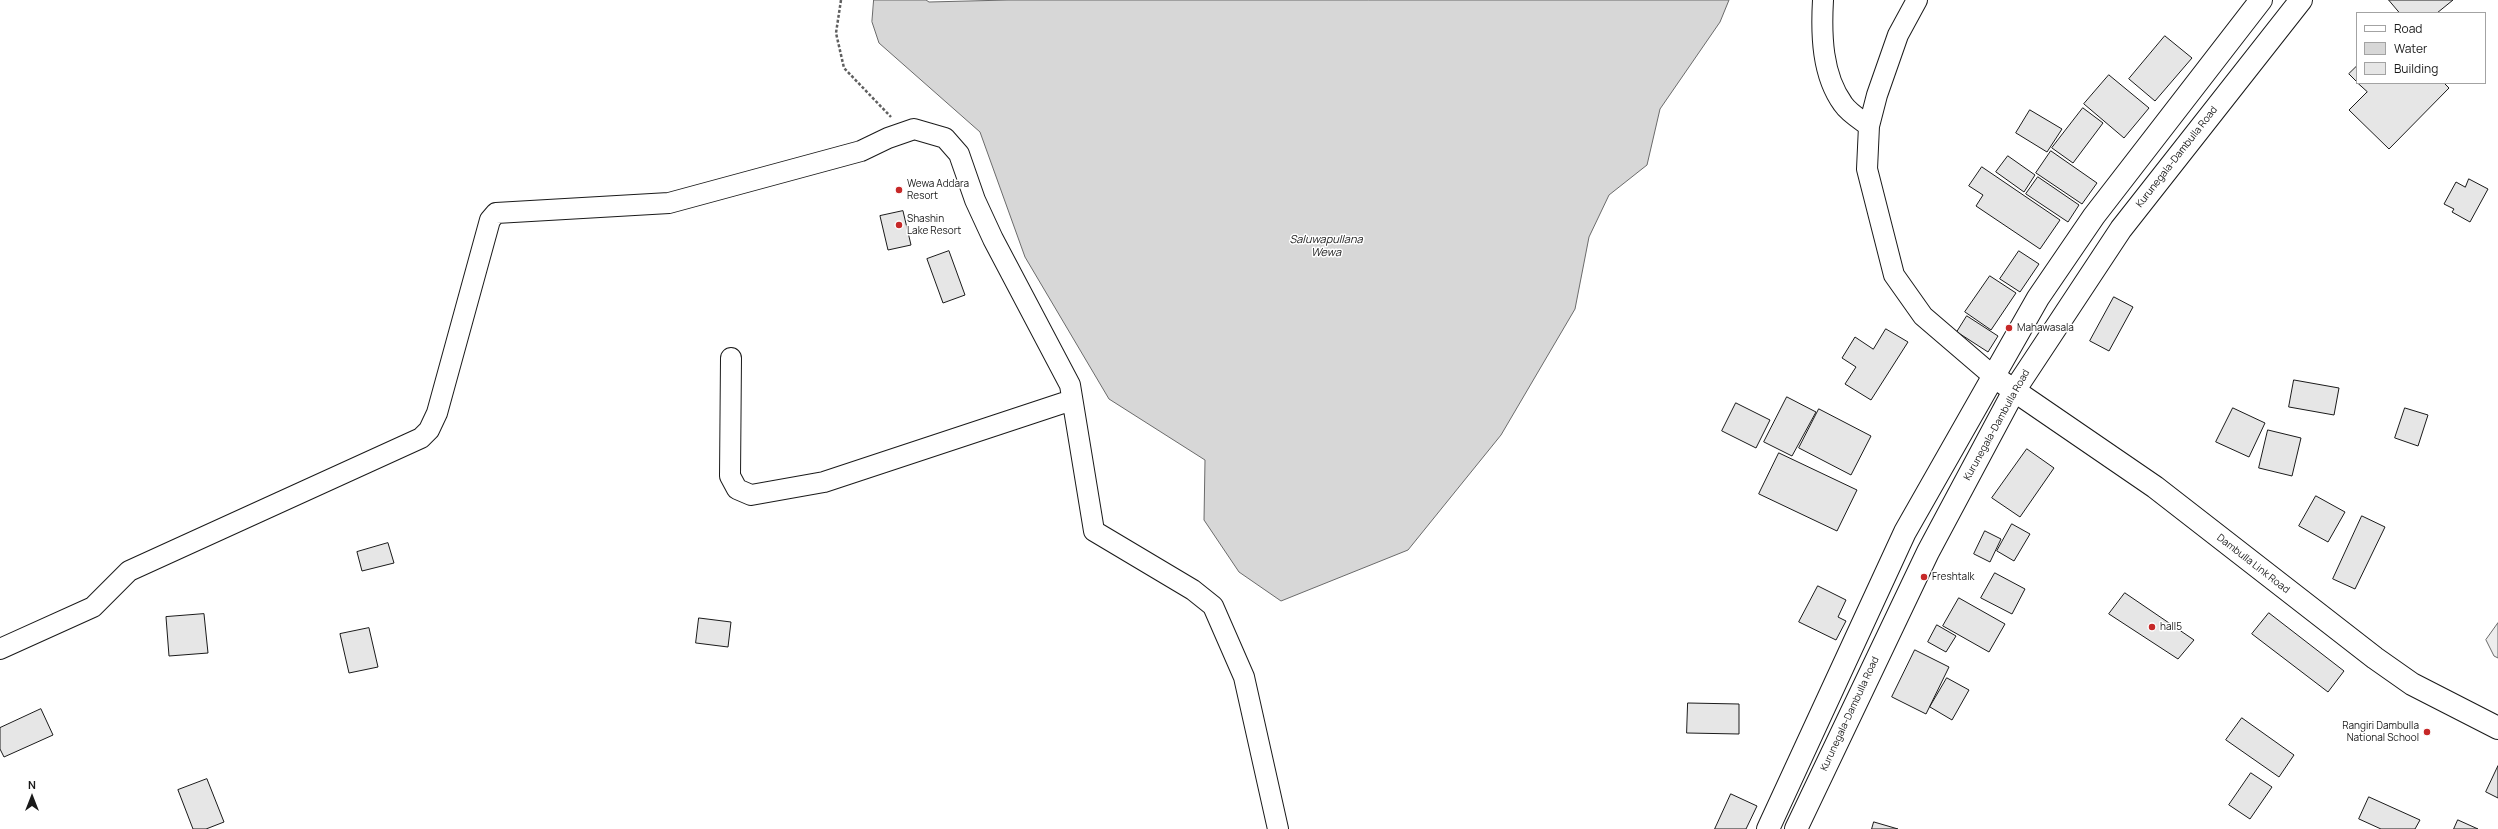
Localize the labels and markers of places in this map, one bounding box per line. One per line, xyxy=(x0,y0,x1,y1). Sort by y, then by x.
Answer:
place label: Wewa Addara Resort xyxy=(907,178,969,202)
marker: Wewa Addara Resort xyxy=(894,185,904,195)
place label: Shashin Lake Resort xyxy=(907,213,961,236)
marker: Shashin Lake Resort xyxy=(894,220,904,230)
place label: Mahawasala xyxy=(2017,322,2074,334)
marker: Mahawasala xyxy=(2004,323,2014,333)
place label: Freshtalk xyxy=(1932,571,1974,583)
marker: Freshtalk xyxy=(1919,572,1929,582)
place label: hall5 xyxy=(2160,621,2182,633)
marker: hall5 xyxy=(2147,622,2157,632)
place label: Rangiri Dambulla National School xyxy=(2342,720,2419,744)
marker: Rangiri Dambulla National School xyxy=(2422,727,2432,737)

